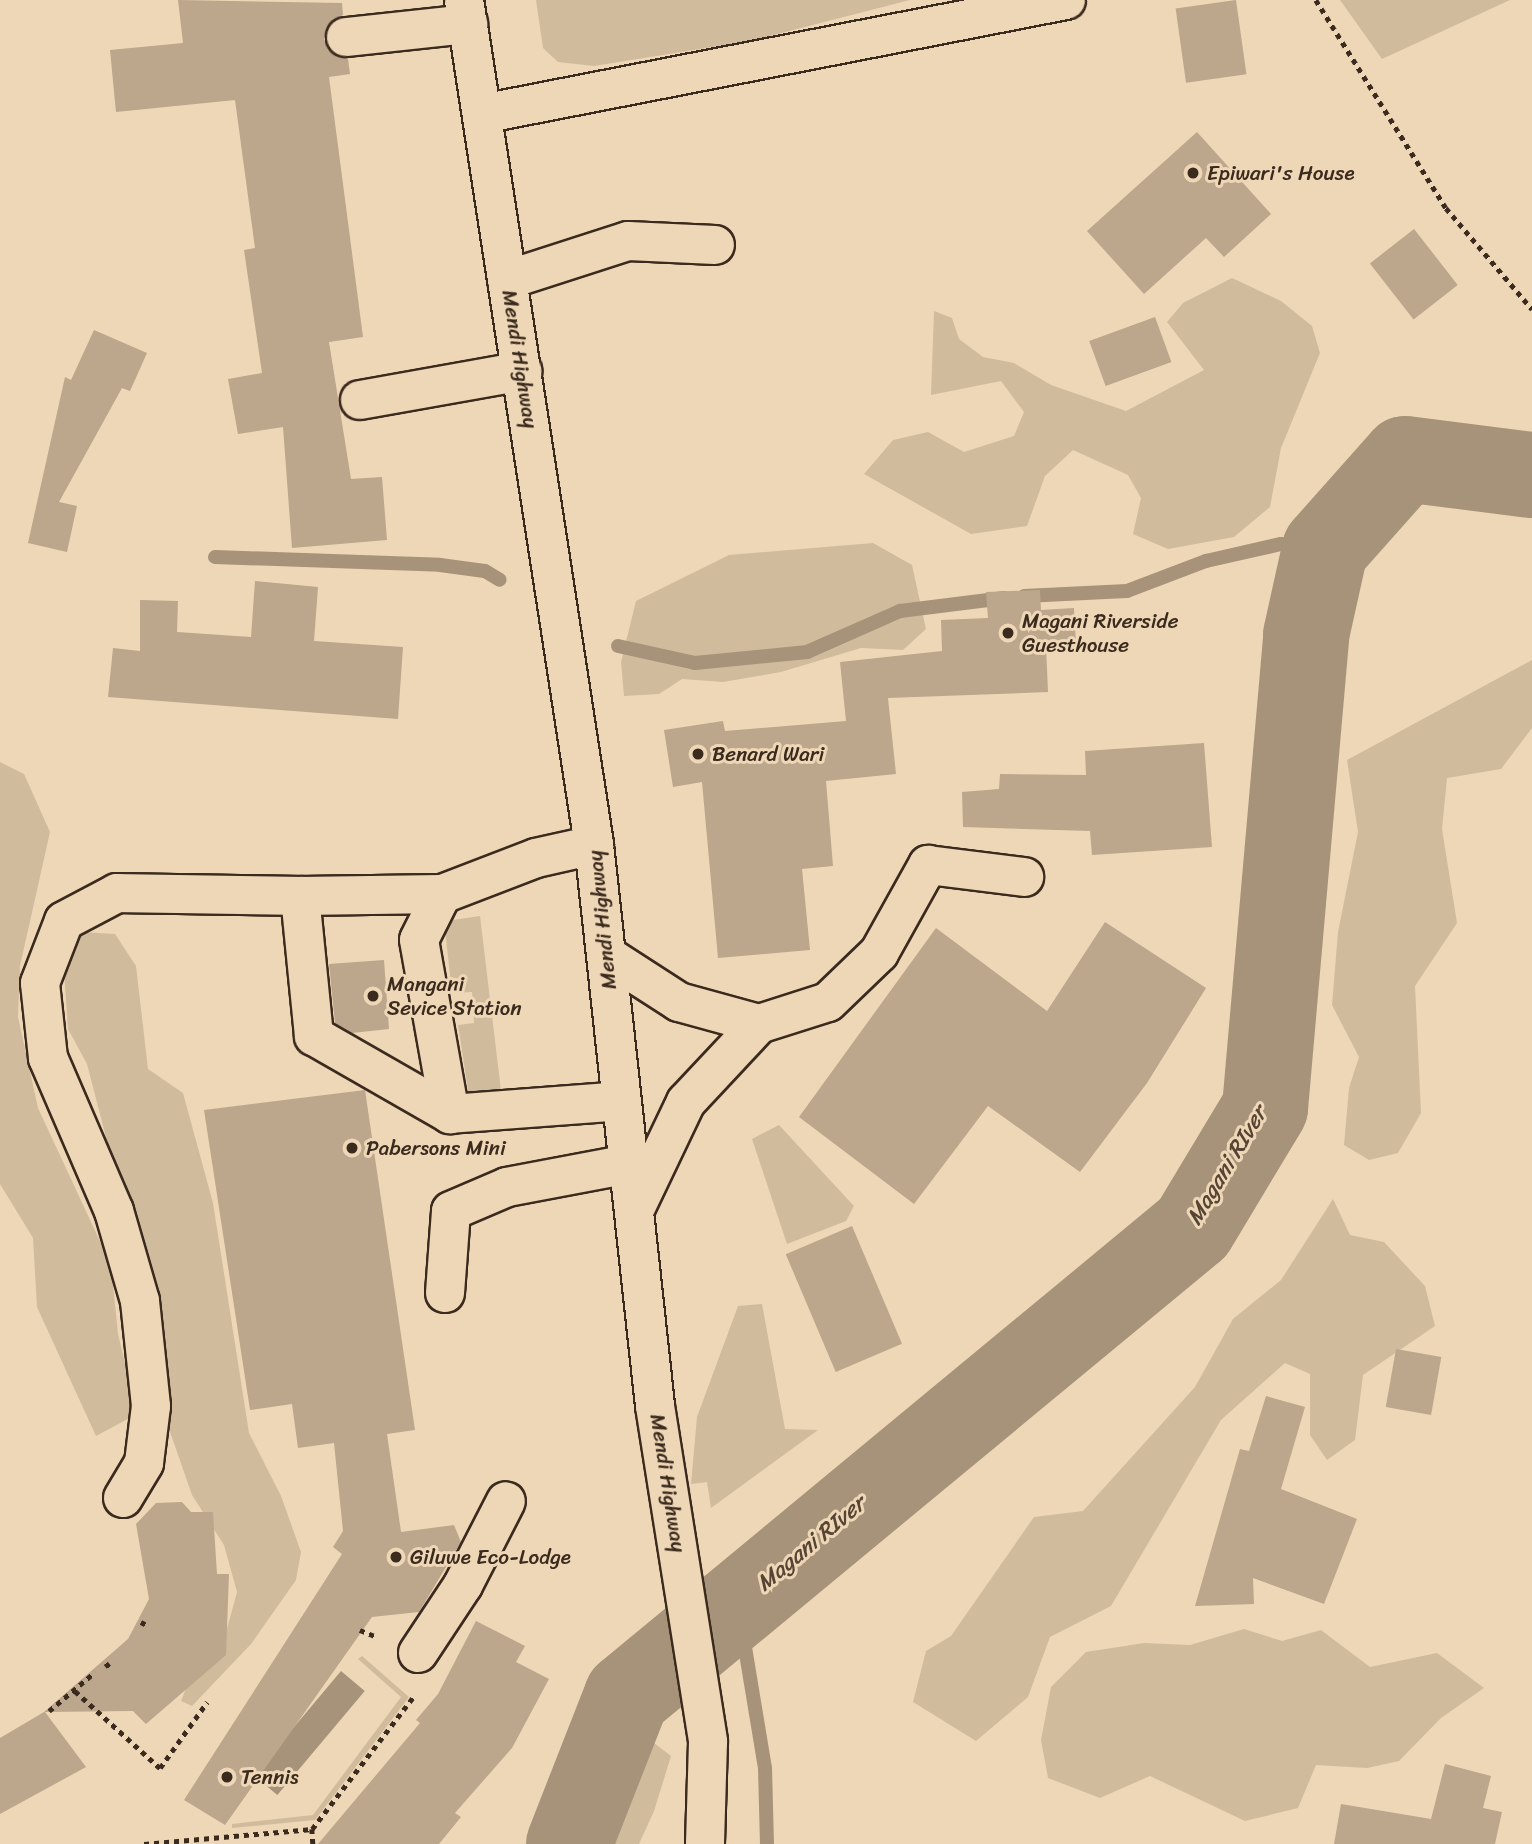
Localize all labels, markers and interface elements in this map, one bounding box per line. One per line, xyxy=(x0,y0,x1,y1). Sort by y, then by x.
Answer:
place label: Epiwari's House xyxy=(1207,160,1355,186)
marker: Epiwari's House xyxy=(1185,165,1201,181)
street label: Mendi Highway xyxy=(497,288,543,430)
place label: Magani Riverside Guesthouse xyxy=(1022,608,1177,658)
marker: Magani Riverside Guesthouse xyxy=(1000,625,1016,641)
place label: Benard Wari xyxy=(712,741,824,767)
marker: Benard Wari xyxy=(690,746,706,762)
street label: Mendi Highway xyxy=(582,849,622,991)
place label: Mangani Sevice Station xyxy=(387,971,522,1021)
marker: Mangani Sevice Station xyxy=(365,988,381,1004)
water label: Magani RIver xyxy=(1181,1102,1273,1230)
place label: Pabersons Mini xyxy=(366,1135,506,1161)
marker: Pabersons Mini xyxy=(344,1140,360,1156)
street label: Mendi Highway xyxy=(645,1412,691,1554)
water label: Magani RIver xyxy=(751,1491,871,1597)
place label: Giluwe Eco-Lodge xyxy=(410,1544,571,1570)
marker: Giluwe Eco-Lodge xyxy=(388,1549,404,1565)
place label: Tennis xyxy=(241,1764,299,1790)
marker: Tennis xyxy=(219,1769,235,1785)

